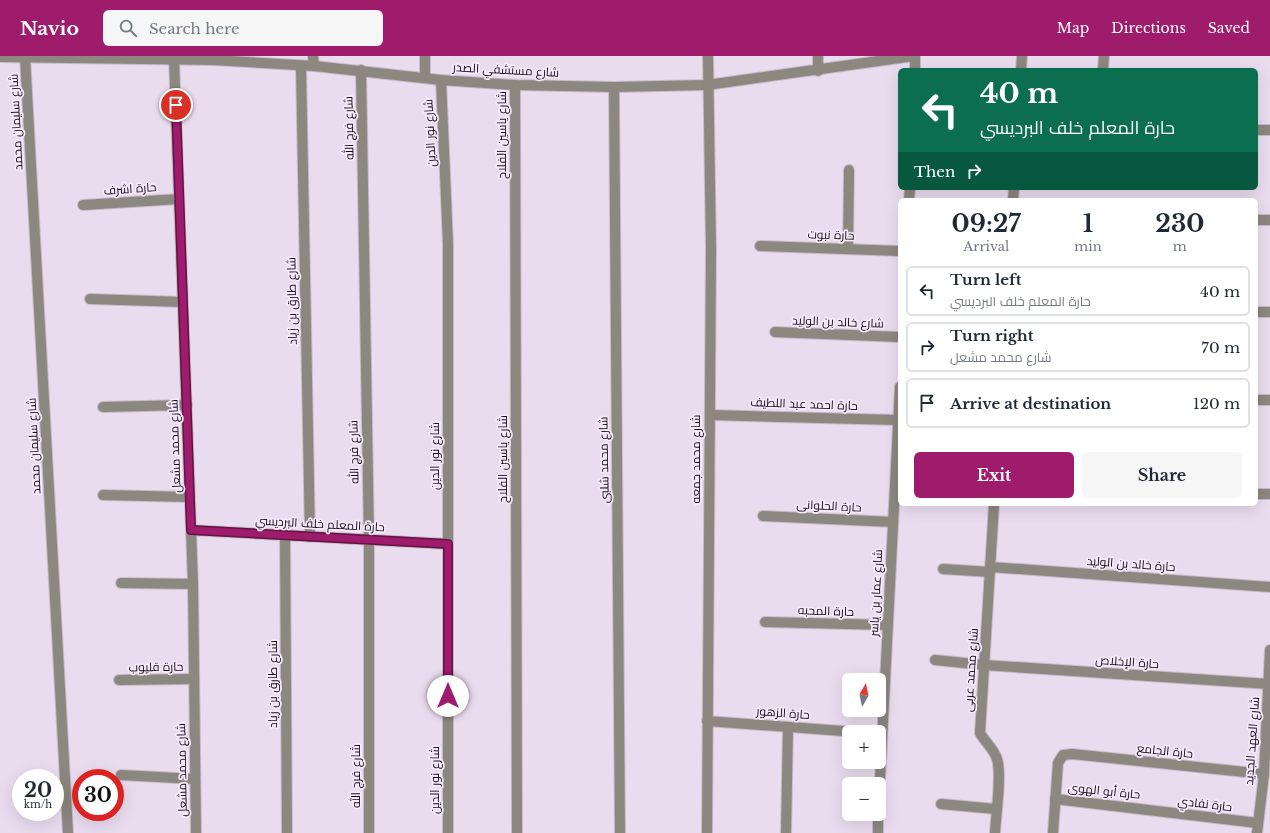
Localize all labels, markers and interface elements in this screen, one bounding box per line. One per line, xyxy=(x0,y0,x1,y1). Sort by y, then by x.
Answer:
search box xyxy=(103,10,383,46)
text: Navio xyxy=(20,17,79,40)
icon: search xyxy=(117,17,139,39)
text: Search here xyxy=(149,19,240,38)
text: Map xyxy=(1057,19,1089,37)
text: Directions xyxy=(1111,19,1186,37)
text: Saved xyxy=(1208,19,1250,37)
street label: شارع مستشفي الصدر xyxy=(451,59,560,83)
street label: شارع سليمان محمد xyxy=(5,73,27,171)
text: 40 m xyxy=(980,76,1058,111)
icon: left xyxy=(914,84,966,136)
pin xyxy=(159,88,193,122)
street label: شارع ياسين الفلاح xyxy=(494,91,510,179)
icon: arrive xyxy=(165,94,187,116)
street label: شارع فرج الله xyxy=(340,96,358,160)
street label: شارع نور الدين xyxy=(420,99,440,167)
text: حارة المعلم خلف البرديسي xyxy=(980,117,1175,139)
icon: right xyxy=(963,160,985,182)
text: Then xyxy=(914,162,955,181)
street label: حارة اشرف xyxy=(103,179,157,198)
text: 09:27 xyxy=(952,209,1021,238)
text: 1 xyxy=(1083,209,1093,238)
text: 230 xyxy=(1155,209,1204,238)
street label: حارة نبوت xyxy=(807,226,855,243)
text: Arrival xyxy=(963,238,1009,255)
text: min xyxy=(1074,238,1102,255)
text: m xyxy=(1173,238,1187,255)
street label: شارع طارق بن زياد xyxy=(283,257,301,345)
text: Turn left xyxy=(950,270,1021,289)
icon: left xyxy=(916,280,938,302)
text: 40 m xyxy=(1200,282,1240,301)
text: حارة المعلم خلف البرديسي xyxy=(950,293,1091,310)
street label: شارع خالد بن الوليد xyxy=(792,312,884,332)
text: Turn right xyxy=(950,326,1033,345)
icon: right xyxy=(916,336,938,358)
text: 70 m xyxy=(1201,338,1240,357)
text: شارع محمد مشعل xyxy=(950,349,1051,366)
icon: arrive xyxy=(916,392,938,414)
street label: حارة احمد عبد اللطيف xyxy=(750,394,858,413)
text: Arrive at destination xyxy=(950,394,1111,413)
text: 120 m xyxy=(1193,394,1240,413)
street label: شارع سليمان محمد xyxy=(23,397,45,495)
street label: شارع محمد مشعل xyxy=(165,399,185,493)
street label: شارع محمد جمعه xyxy=(688,414,704,503)
street label: شارع ياسين الفلاح xyxy=(495,415,511,503)
street label: شارع محمد شلبى xyxy=(595,417,613,503)
street label: شارع فرج الله xyxy=(345,420,363,484)
street label: شارع نور الدين xyxy=(427,422,443,490)
button: Exit xyxy=(914,452,1074,498)
button: Share xyxy=(1082,452,1242,498)
street label: حارة الحلوانى xyxy=(796,496,862,515)
street label: حارة المعلم خلف البرديسي xyxy=(255,513,385,537)
street label: شارع عمار بن ياسر xyxy=(866,549,886,638)
street label: حارة خالد بن الوليد xyxy=(1086,553,1176,574)
street label: حارة المحبه xyxy=(798,602,854,619)
street label: شارع محمد عربى xyxy=(960,627,982,713)
street label: شارع طارق بن زياد xyxy=(265,640,281,728)
street label: حارة الإخلاص xyxy=(1095,652,1159,671)
street label: حارة قليوب xyxy=(128,659,183,674)
north arrow xyxy=(842,673,886,717)
map controls xyxy=(842,673,886,821)
position arrow xyxy=(427,675,469,717)
street label: شارع العهد الجديد xyxy=(1241,696,1263,786)
street label: حارة الزهور xyxy=(755,703,810,722)
street label: شارع محمد مشعل xyxy=(173,723,191,817)
button: + xyxy=(842,725,886,769)
street label: حارة الجامع xyxy=(1136,740,1194,762)
street label: شارع فرج الله xyxy=(348,744,364,808)
street label: شارع نور الدين xyxy=(427,746,443,814)
speed limit sign: 30 xyxy=(72,769,124,821)
button: − xyxy=(842,777,886,821)
text: 20 xyxy=(24,778,52,802)
street label: حارة أبو الهوى xyxy=(1067,779,1141,802)
street label: حارة نفادي xyxy=(1177,793,1233,817)
text: km/h xyxy=(24,798,52,811)

